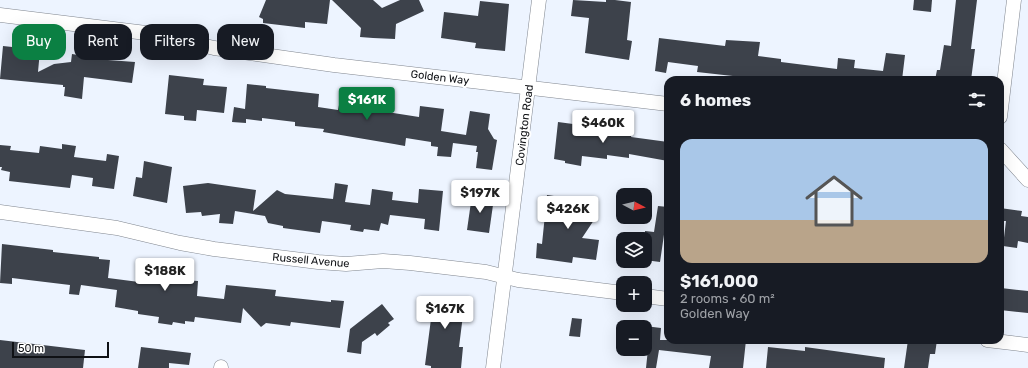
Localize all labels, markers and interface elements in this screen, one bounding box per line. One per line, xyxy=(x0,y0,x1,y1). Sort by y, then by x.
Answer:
chip: Buy xyxy=(12,24,66,60)
chip: Rent xyxy=(74,24,132,60)
chip: Filters xyxy=(140,24,209,60)
chip: New xyxy=(217,24,274,60)
street label: Golden Way xyxy=(410,67,470,88)
street label: Covington Road xyxy=(513,84,536,166)
pin: $161K xyxy=(339,87,395,121)
icon: filters xyxy=(966,89,988,111)
text: 6 homes xyxy=(680,90,751,110)
text: $161K xyxy=(348,92,386,107)
pin: $460K xyxy=(575,110,631,144)
text: $460K xyxy=(581,115,625,130)
icon: home xyxy=(798,165,870,237)
pin: $197K xyxy=(452,180,508,214)
text: $197K xyxy=(460,185,500,200)
north arrow xyxy=(616,188,652,224)
map controls xyxy=(616,188,652,356)
pin: $426K xyxy=(540,196,596,230)
text: $426K xyxy=(546,201,590,216)
button: layers xyxy=(616,232,652,268)
street label: Russell Avenue xyxy=(272,251,350,270)
pin: $188K xyxy=(137,258,193,292)
text: $188K xyxy=(144,263,186,278)
text: $161,000 xyxy=(680,271,758,291)
button: + xyxy=(616,276,652,312)
text: 2 rooms · 60 m² xyxy=(680,291,775,306)
pin: $167K xyxy=(417,296,473,330)
text: $167K xyxy=(425,301,465,316)
text: Golden Way xyxy=(680,306,750,321)
button: − xyxy=(616,320,652,356)
scale bar xyxy=(12,340,109,359)
text: 50 m xyxy=(18,342,44,355)

